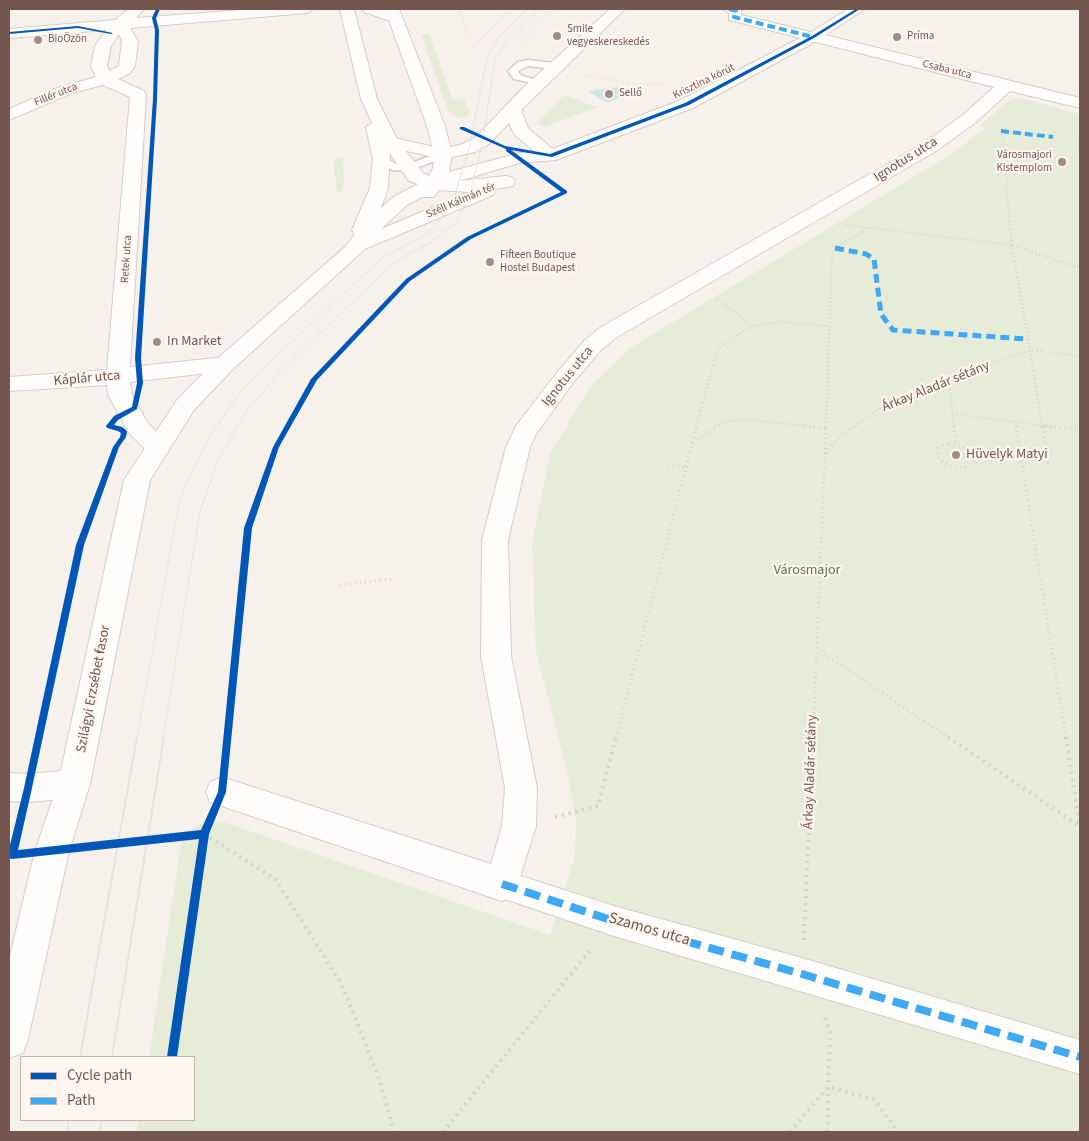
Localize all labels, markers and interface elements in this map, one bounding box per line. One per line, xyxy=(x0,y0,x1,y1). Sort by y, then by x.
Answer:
place label: Smile vegyeskereskedés xyxy=(567,23,650,49)
marker: Smile vegyeskereskedés xyxy=(551,30,563,42)
place label: Príma xyxy=(907,30,934,44)
marker: Príma xyxy=(891,31,903,43)
place label: BioÖzön xyxy=(48,33,87,47)
marker: BioÖzön xyxy=(32,34,44,46)
street label: Csaba utca xyxy=(921,58,973,82)
street label: Krisztina körút xyxy=(671,61,737,103)
street label: Fillér utca xyxy=(33,80,79,110)
place label: Sellő xyxy=(619,87,642,101)
marker: Sellő xyxy=(603,88,615,100)
street label: Ignotus utca xyxy=(871,134,941,186)
place label: Városmajori Kistemplom xyxy=(996,149,1052,175)
marker: Városmajori Kistemplom xyxy=(1056,156,1068,168)
street label: Széll Kálmán tér xyxy=(424,180,498,222)
street label: Retek utca xyxy=(119,235,135,283)
place label: Fifteen Boutique Hostel Budapest xyxy=(500,249,576,275)
marker: Fifteen Boutique Hostel Budapest xyxy=(484,256,496,268)
place label: In Market xyxy=(167,334,221,350)
marker: In Market xyxy=(151,336,163,348)
street label: Ignotus utca xyxy=(539,344,597,410)
street label: Árkay Aladár sétány xyxy=(880,358,992,416)
street label: Káplár utca xyxy=(53,368,121,390)
place label: Hüvelyk Matyi xyxy=(966,447,1048,463)
marker: Hüvelyk Matyi xyxy=(950,449,962,461)
park label: Városmajor xyxy=(774,563,840,579)
street label: Szilágyi Erzsébet fasor xyxy=(73,624,115,754)
street label: Árkay Aladár sétány xyxy=(801,714,821,830)
street label: Szamos utca xyxy=(606,909,692,951)
legend xyxy=(20,1056,195,1121)
text: Cycle path xyxy=(67,1065,132,1086)
text: Path xyxy=(67,1090,95,1111)

